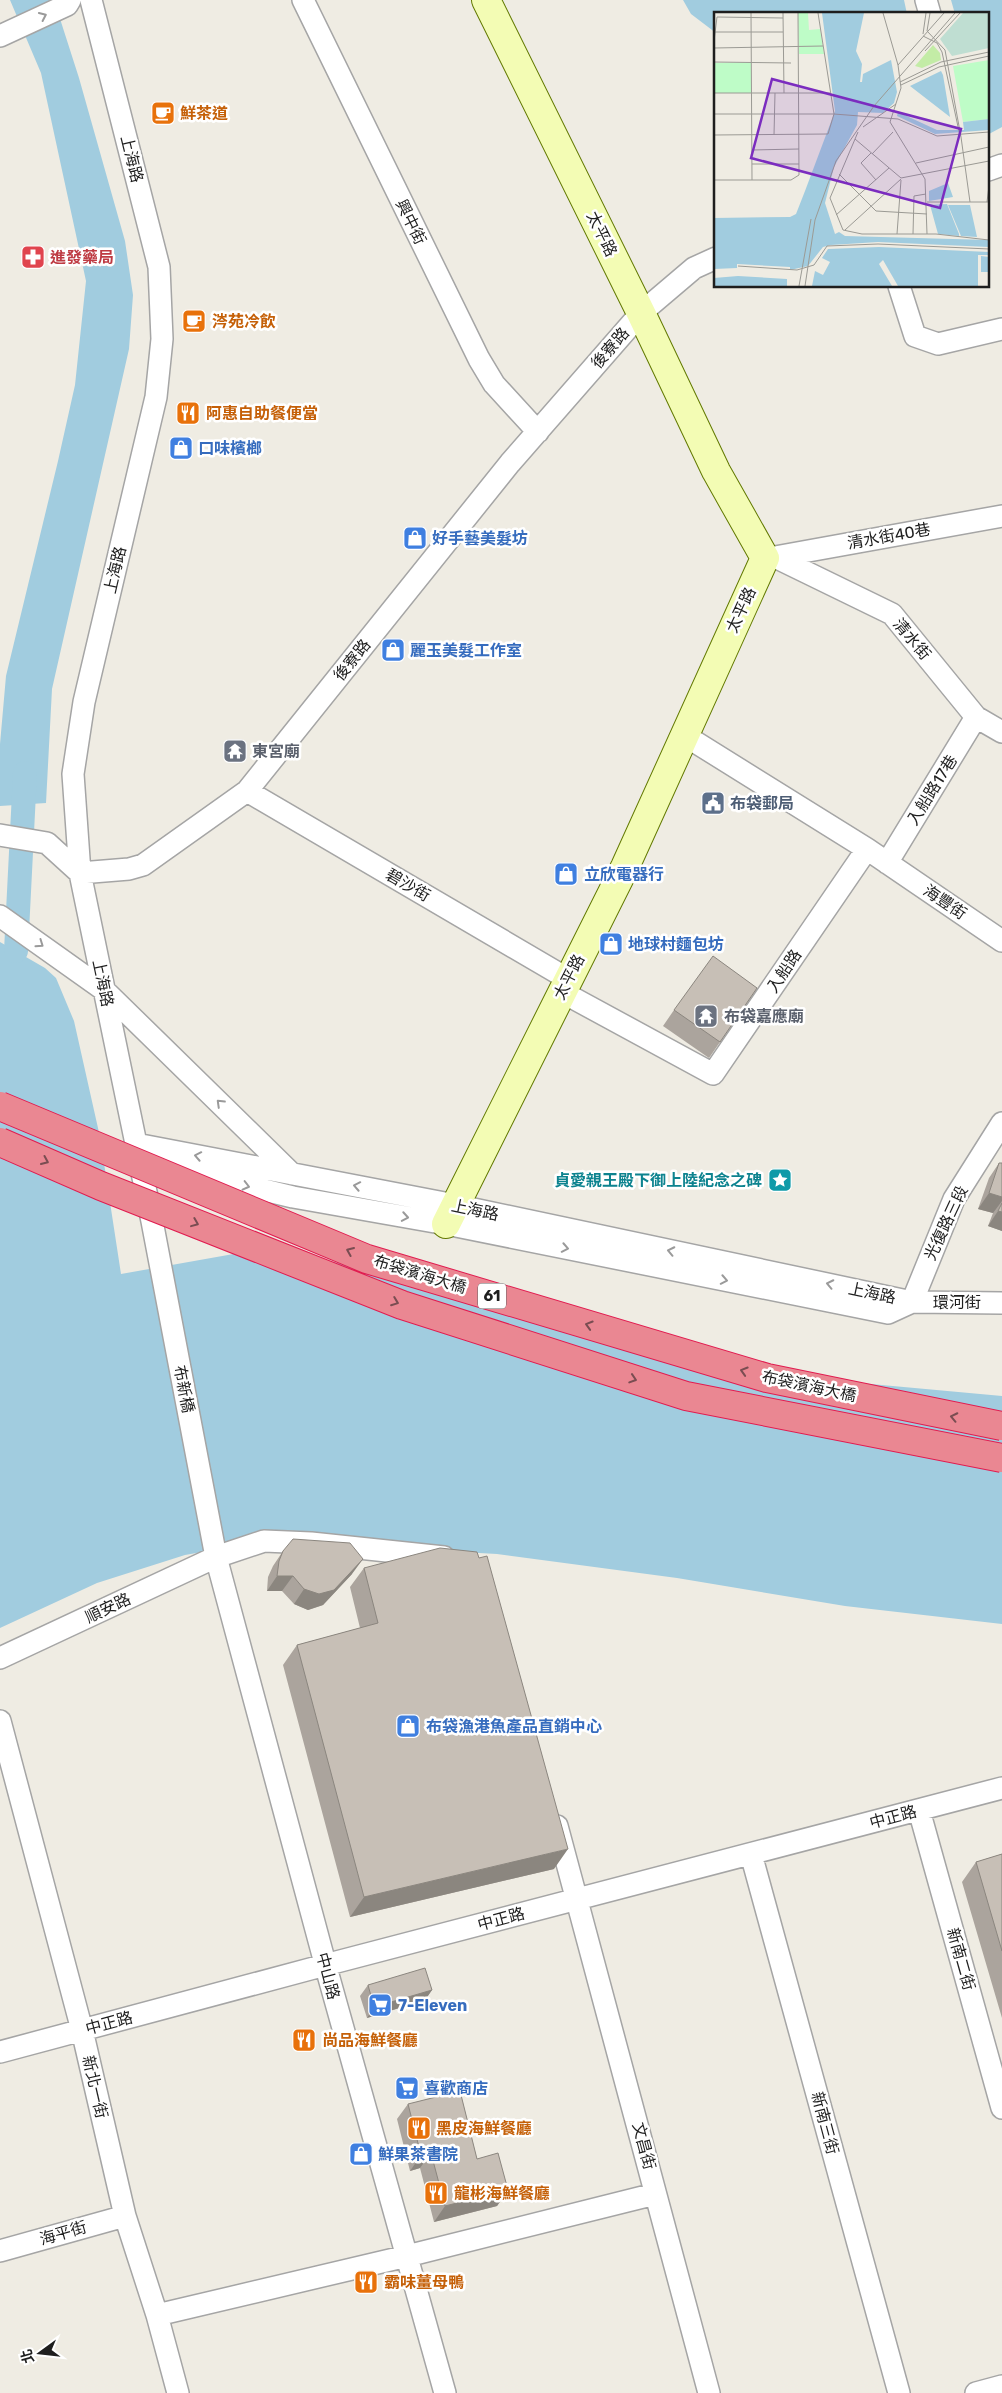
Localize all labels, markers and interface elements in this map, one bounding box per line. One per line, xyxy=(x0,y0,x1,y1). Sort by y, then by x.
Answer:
one-way arrow xyxy=(38,12,47,23)
inset map xyxy=(714,12,990,288)
cafe icon: 鮮茶道 xyxy=(150,100,176,126)
place label: 鮮茶道 xyxy=(180,104,228,123)
street label: 上海路 xyxy=(117,133,147,185)
street label: 興中街 xyxy=(392,196,430,248)
street label: 太平路 xyxy=(583,208,621,260)
pharmacy icon: 進發藥局 xyxy=(20,244,46,270)
place label: 進發藥局 xyxy=(50,248,114,267)
cafe icon: 涔苑冷飲 xyxy=(181,308,207,334)
place label: 涔苑冷飲 xyxy=(212,312,276,331)
street label: 後寮路 xyxy=(587,324,633,372)
restaurant icon: 阿惠自助餐便當 xyxy=(175,400,201,426)
place label: 阿惠自助餐便當 xyxy=(206,404,318,423)
shop icon: 口味檳榔 xyxy=(168,435,194,461)
place label: 口味檳榔 xyxy=(198,439,262,458)
street label: 清水街40巷 xyxy=(846,519,932,553)
shop icon: 好手藝美髮坊 xyxy=(402,525,428,551)
place label: 好手藝美髮坊 xyxy=(432,529,528,548)
street label: 上海路 xyxy=(100,544,130,596)
street label: 太平路 xyxy=(722,584,760,636)
street label: 清水街 xyxy=(889,615,935,663)
street label: 後寮路 xyxy=(330,635,374,685)
shop icon: 麗玉美髮工作室 xyxy=(380,637,406,663)
place label: 麗玉美髮工作室 xyxy=(410,641,522,660)
temple icon: 東宮廟 xyxy=(222,738,248,764)
place label: 東宮廟 xyxy=(252,742,300,761)
street label: 入船路17巷 xyxy=(903,751,961,829)
public building icon: 布袋郵局 xyxy=(700,790,726,816)
place label: 布袋郵局 xyxy=(730,794,794,813)
shop icon: 立欣電器行 xyxy=(553,861,579,887)
street label: 碧沙街 xyxy=(382,865,434,905)
place label: 立欣電器行 xyxy=(584,865,664,884)
street label: 海豐街 xyxy=(920,881,970,923)
shop icon: 地球村麵包坊 xyxy=(598,931,624,957)
place label: 地球村麵包坊 xyxy=(628,935,724,954)
one-way arrow xyxy=(34,938,44,947)
street label: 入船路 xyxy=(763,946,805,996)
street label: 太平路 xyxy=(550,951,588,1003)
street label: 上海路 xyxy=(89,958,117,1008)
temple icon: 布袋嘉應廟 xyxy=(693,1003,719,1029)
place label: 布袋嘉應廟 xyxy=(724,1007,804,1026)
one-way arrow xyxy=(216,1100,225,1109)
one-way arrow xyxy=(193,1151,202,1161)
one-way arrow xyxy=(40,1155,49,1166)
place icon: 貞愛親王殿下御上陸紀念之碑 xyxy=(767,1167,793,1193)
place label: 貞愛親王殿下御上陸紀念之碑 xyxy=(554,1171,762,1190)
one-way arrow xyxy=(241,1180,249,1190)
one-way arrow xyxy=(353,1182,362,1192)
street label: 光復路三段 xyxy=(920,1183,972,1263)
street label: 上海路 xyxy=(450,1196,500,1224)
one-way arrow xyxy=(401,1212,410,1222)
one-way arrow xyxy=(190,1217,199,1228)
one-way arrow xyxy=(560,1243,569,1253)
one-way arrow xyxy=(666,1246,675,1257)
one-way arrow xyxy=(346,1247,355,1258)
street label: 布袋濱海大橋 xyxy=(371,1251,469,1297)
one-way arrow xyxy=(719,1275,728,1285)
one-way arrow xyxy=(825,1279,834,1290)
street label: 上海路 xyxy=(847,1279,897,1307)
road number: 61 xyxy=(478,1284,506,1308)
street label: 環河街 xyxy=(933,1293,981,1312)
one-way arrow xyxy=(390,1296,399,1307)
one-way arrow xyxy=(585,1320,593,1330)
street label: 布新橋 xyxy=(170,1364,198,1414)
one-way arrow xyxy=(741,1367,749,1377)
street label: 布袋濱海大橋 xyxy=(760,1367,858,1405)
one-way arrow xyxy=(628,1373,636,1383)
one-way arrow xyxy=(950,1412,959,1423)
street label: 順安路 xyxy=(82,1589,134,1627)
shop icon: 布袋漁港魚產品直銷中心 xyxy=(395,1713,421,1739)
place label: 布袋漁港魚產品直銷中心 xyxy=(426,1717,602,1736)
street label: 中正路 xyxy=(867,1802,919,1832)
street label: 中正路 xyxy=(475,1904,527,1934)
street label: 新南二街 xyxy=(943,1926,979,1992)
street label: 中山路 xyxy=(313,1950,343,2002)
supermarket icon: 7-Eleven xyxy=(367,1992,393,2018)
place label: 7-Eleven xyxy=(398,1996,467,2015)
street label: 中正路 xyxy=(83,2008,135,2038)
restaurant icon: 尚品海鮮餐廳 xyxy=(291,2027,317,2053)
place label: 尚品海鮮餐廳 xyxy=(322,2031,418,2050)
street label: 新北一街 xyxy=(79,2054,111,2120)
supermarket icon: 喜歡商店 xyxy=(394,2075,420,2101)
place label: 喜歡商店 xyxy=(424,2079,488,2098)
street label: 新南三街 xyxy=(808,2090,842,2156)
restaurant icon: 黑皮海鮮餐廳 xyxy=(406,2115,432,2141)
place label: 黑皮海鮮餐廳 xyxy=(436,2119,532,2138)
street label: 文昌街 xyxy=(629,2120,659,2172)
shop icon: 鮮果茶書院 xyxy=(348,2141,374,2167)
place label: 鮮果茶書院 xyxy=(378,2145,458,2164)
restaurant icon: 龍彬海鮮餐廳 xyxy=(423,2180,449,2206)
place label: 龍彬海鮮餐廳 xyxy=(454,2184,550,2203)
street label: 海平街 xyxy=(37,2217,89,2249)
restaurant icon: 霸味薑母鴨 xyxy=(353,2269,379,2295)
place label: 霸味薑母鴨 xyxy=(384,2273,464,2292)
north arrow xyxy=(15,2328,65,2378)
text: 北 xyxy=(18,2347,38,2365)

